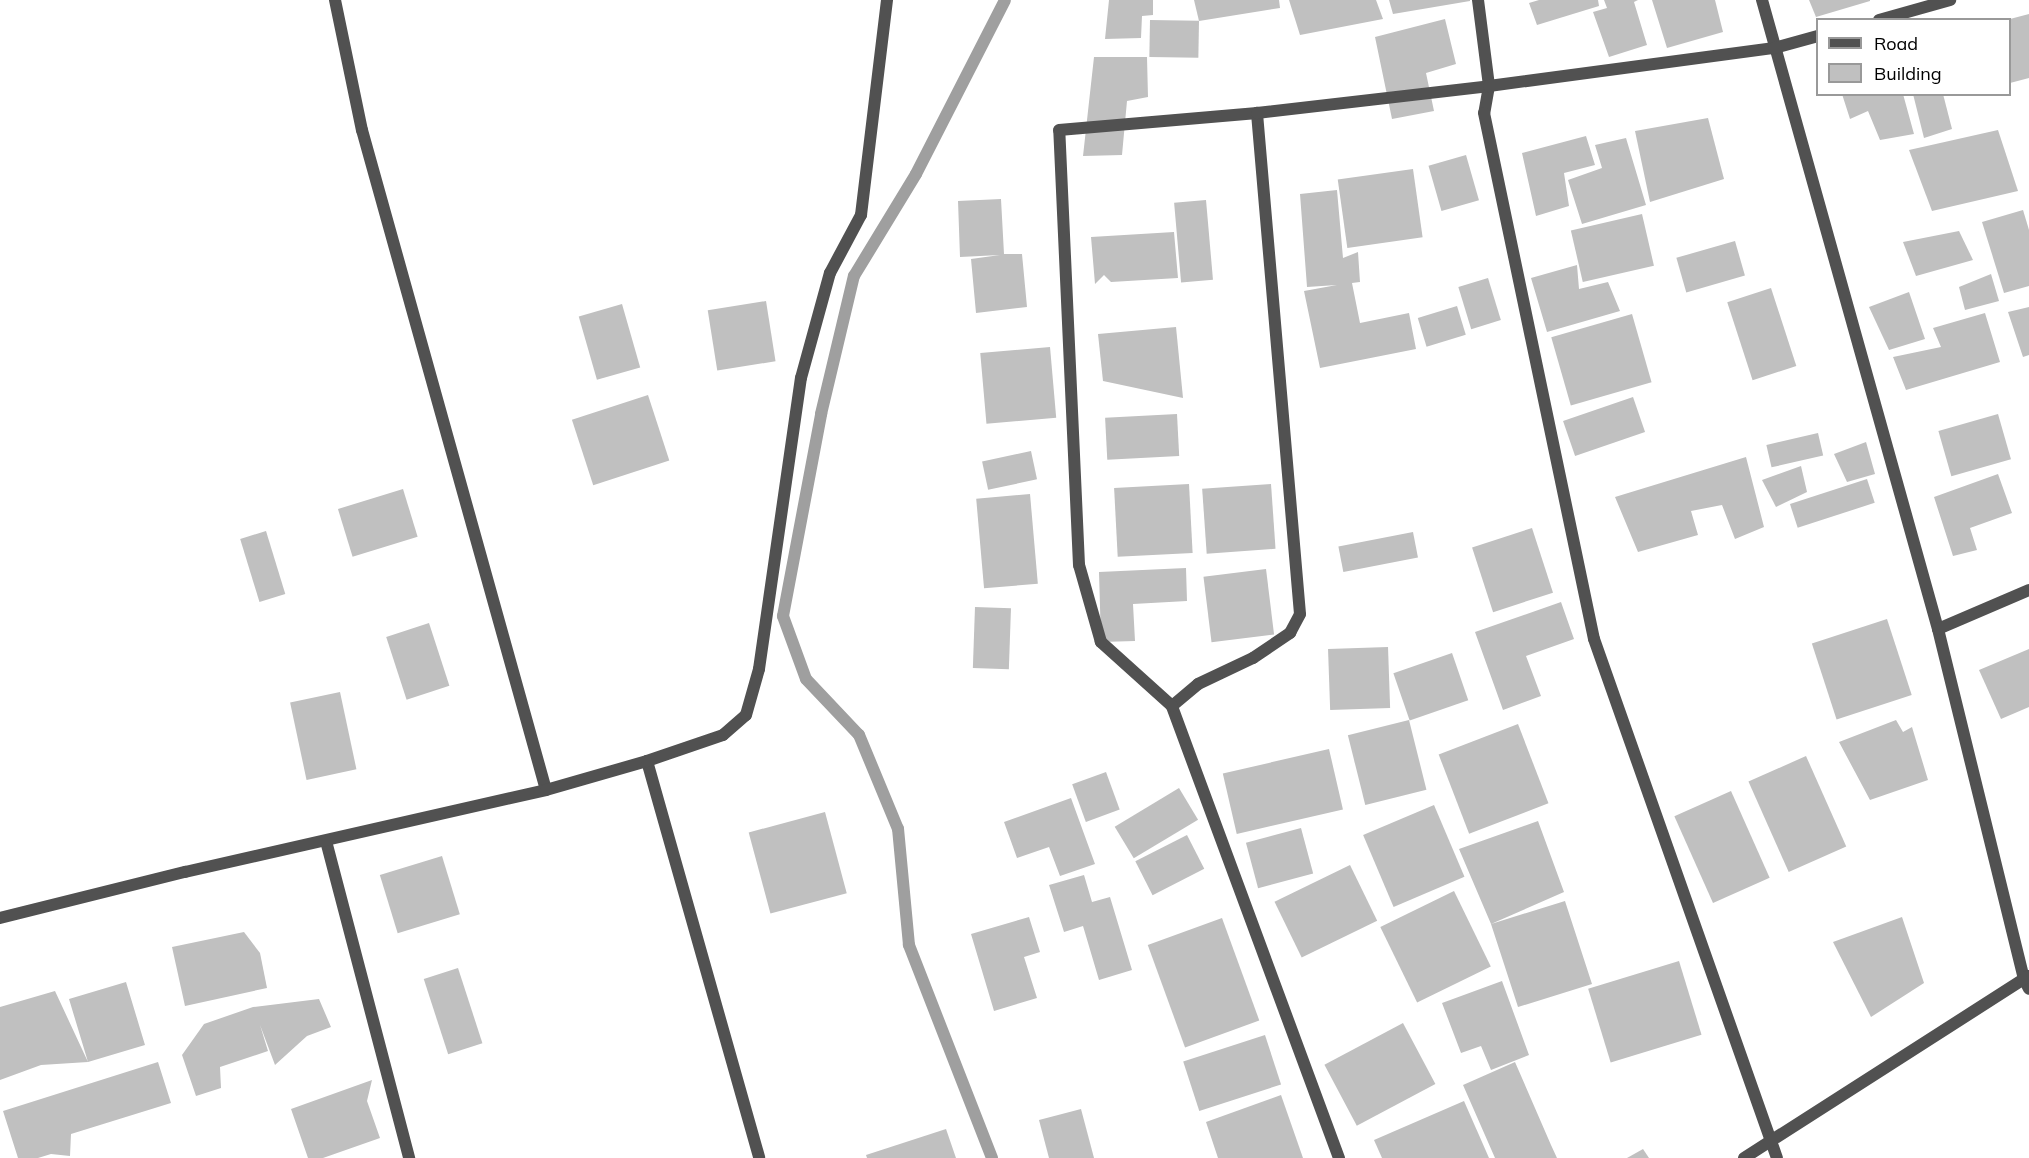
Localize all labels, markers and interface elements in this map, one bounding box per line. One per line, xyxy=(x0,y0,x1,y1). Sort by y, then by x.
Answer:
legend xyxy=(1816,18,2011,96)
text: Road xyxy=(1874,32,1918,55)
text: Building xyxy=(1874,62,1942,85)

